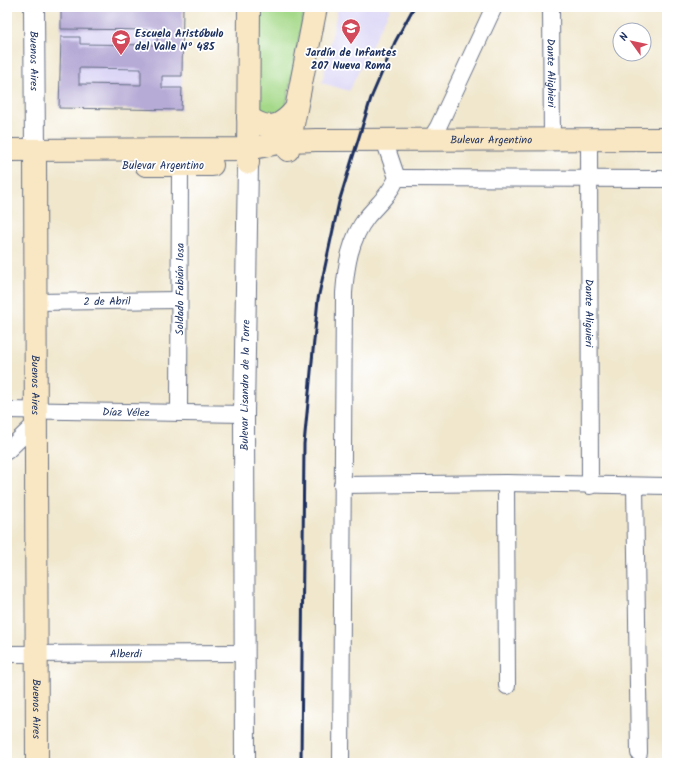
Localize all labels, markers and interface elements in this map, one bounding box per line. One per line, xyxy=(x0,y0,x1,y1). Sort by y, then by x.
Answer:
school or university icon: Jardín de Infantes 207 Nueva Roma xyxy=(340,17,362,45)
north arrow xyxy=(612,22,652,62)
place label: Escuela Aristóbulo del Valle Nº 485 xyxy=(135,25,223,56)
school or university icon: Escuela Aristóbulo del Valle Nº 485 xyxy=(110,28,132,56)
text: N xyxy=(615,29,634,45)
street label: Buenos Aires xyxy=(24,31,43,91)
street label: Dante Alighieri xyxy=(541,39,560,108)
place label: Jardín de Infantes 207 Nueva Roma xyxy=(305,44,397,75)
street label: Bulevar Argentino xyxy=(450,131,532,150)
street label: Bulevar Argentino xyxy=(122,157,204,175)
street label: Soldado Fabián Iosa xyxy=(171,243,190,335)
street label: Dante Aliguieri xyxy=(579,279,598,348)
street label: 2 de Abril xyxy=(83,293,131,311)
street label: Bulevar Lisandro de la Torre xyxy=(236,319,256,451)
street label: Buenos Aires xyxy=(26,355,44,415)
street label: Díaz Vélez xyxy=(102,404,150,422)
street label: Alberdi xyxy=(110,645,142,664)
street label: Buenos Aires xyxy=(27,679,45,739)

